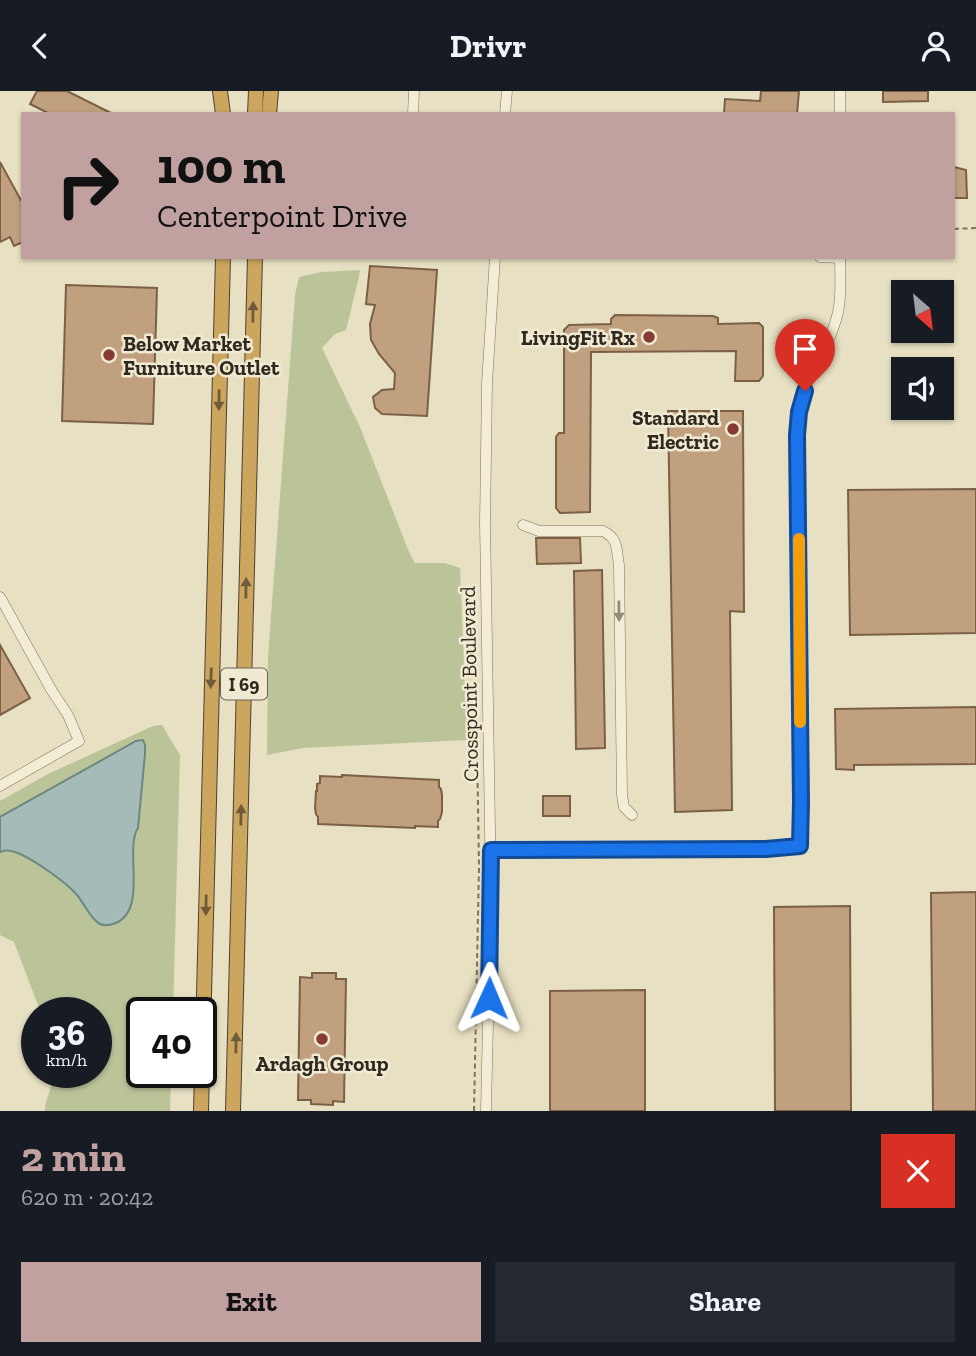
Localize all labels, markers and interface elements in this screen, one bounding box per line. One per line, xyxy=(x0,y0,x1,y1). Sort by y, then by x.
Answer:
icon: back xyxy=(21,27,59,65)
text: Drivr xyxy=(450,27,526,65)
icon: person xyxy=(917,27,955,65)
text: 100 m xyxy=(157,137,285,196)
icon: right xyxy=(42,140,133,231)
text: Centerpoint Drive xyxy=(157,197,407,235)
north arrow xyxy=(891,280,954,343)
map controls xyxy=(891,280,954,420)
one-way arrow xyxy=(248,300,259,322)
pin xyxy=(775,319,835,391)
place label: LivingFit Rx xyxy=(521,325,635,350)
marker: LivingFit Rx xyxy=(641,329,657,345)
icon: arrive xyxy=(786,330,824,368)
place label: Below Market Furniture Outlet xyxy=(123,331,280,380)
marker: Below Market Furniture Outlet xyxy=(101,347,117,363)
button: sound xyxy=(891,357,954,420)
one-way arrow xyxy=(213,389,225,411)
place label: Standard Electric xyxy=(632,405,719,454)
marker: Standard Electric xyxy=(725,421,741,437)
one-way arrow xyxy=(241,577,252,599)
street label: Crosspoint Boulevard xyxy=(455,585,483,782)
one-way arrow xyxy=(613,600,625,622)
one-way arrow xyxy=(206,667,217,689)
road number: I 69 xyxy=(221,669,267,699)
one-way arrow xyxy=(235,804,247,826)
one-way arrow xyxy=(200,895,211,917)
position arrow xyxy=(452,961,526,1035)
speed limit sign: 40 xyxy=(126,997,217,1088)
text: 36 xyxy=(48,1012,85,1054)
marker: Ardagh Group xyxy=(314,1031,330,1047)
one-way arrow xyxy=(230,1032,241,1054)
text: km/h xyxy=(46,1049,87,1071)
place label: Ardagh Group xyxy=(255,1051,389,1076)
text: 2 min xyxy=(21,1131,126,1182)
button: close xyxy=(881,1134,955,1208)
text: 620 m · 20:42 xyxy=(21,1183,153,1211)
button: Exit xyxy=(21,1262,481,1342)
button: Share xyxy=(495,1262,955,1342)

